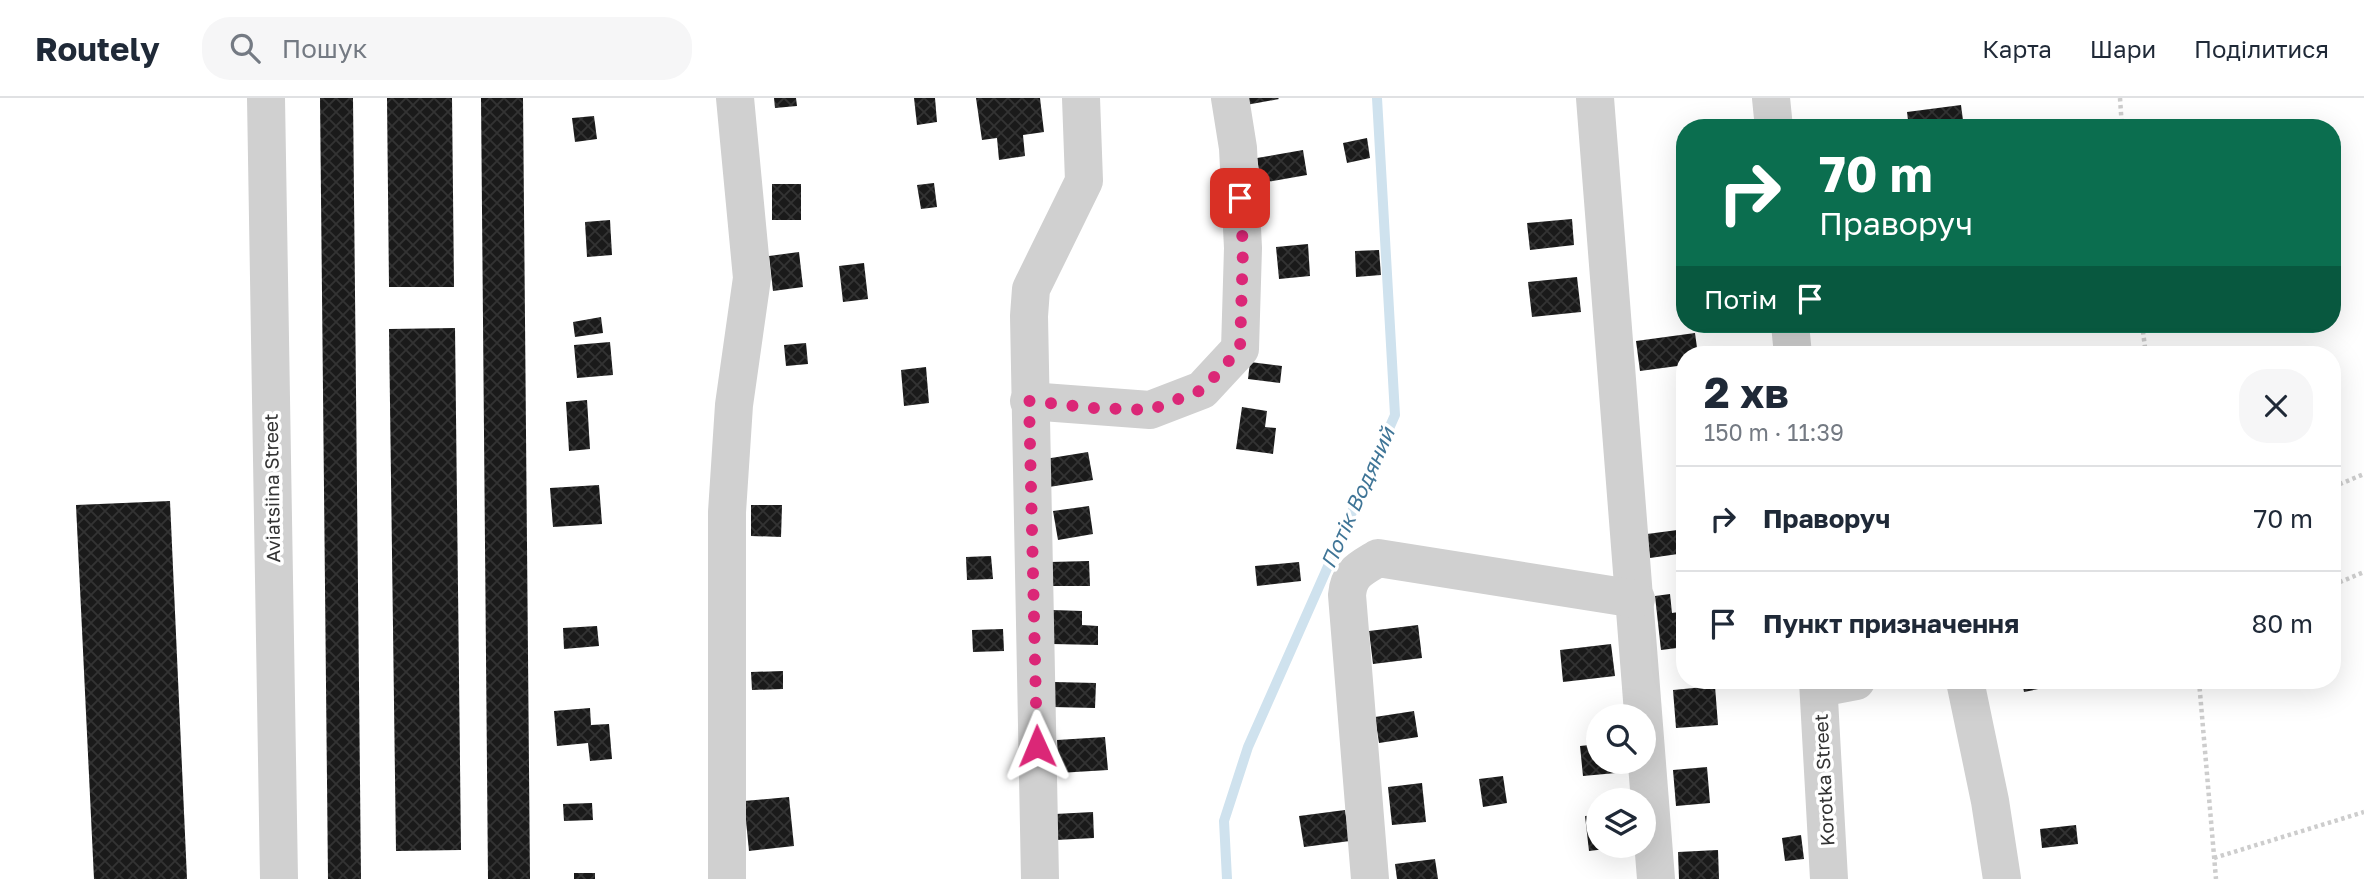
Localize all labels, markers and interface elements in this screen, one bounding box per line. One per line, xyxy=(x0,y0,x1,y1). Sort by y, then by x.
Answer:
search box xyxy=(202,17,692,80)
text: Routely xyxy=(35,29,160,68)
icon: search xyxy=(226,29,264,67)
text: Пошук xyxy=(282,33,367,64)
text: Карта xyxy=(1982,34,2052,63)
text: Шари xyxy=(2090,34,2156,63)
text: Поділитися xyxy=(2194,34,2329,63)
text: 70 m xyxy=(1819,144,1933,203)
icon: right xyxy=(1704,147,1795,238)
pin xyxy=(1210,168,1270,228)
icon: arrive xyxy=(1221,179,1259,217)
text: Праворуч xyxy=(1819,204,1973,242)
icon: arrive xyxy=(1791,280,1829,318)
text: Потім xyxy=(1704,284,1777,315)
text: 2 хв xyxy=(1704,367,1789,417)
button: close xyxy=(2239,369,2313,443)
street label: Aviatsiina Street xyxy=(259,413,284,563)
text: 150 m · 11:39 xyxy=(1704,418,1844,446)
water label: Потік Водяний xyxy=(1314,422,1400,572)
icon: right xyxy=(1704,500,1742,538)
text: Праворуч xyxy=(1763,503,1891,534)
text: 70 m xyxy=(2254,503,2313,534)
icon: arrive xyxy=(1704,605,1742,643)
text: Пункт призначення xyxy=(1763,608,2019,639)
text: 80 m xyxy=(2252,608,2313,639)
map controls xyxy=(1586,704,1656,858)
button: search xyxy=(1586,704,1656,774)
position arrow xyxy=(1000,709,1074,783)
street label: Korotka Street xyxy=(1809,713,1838,847)
button: layers xyxy=(1586,788,1656,858)

